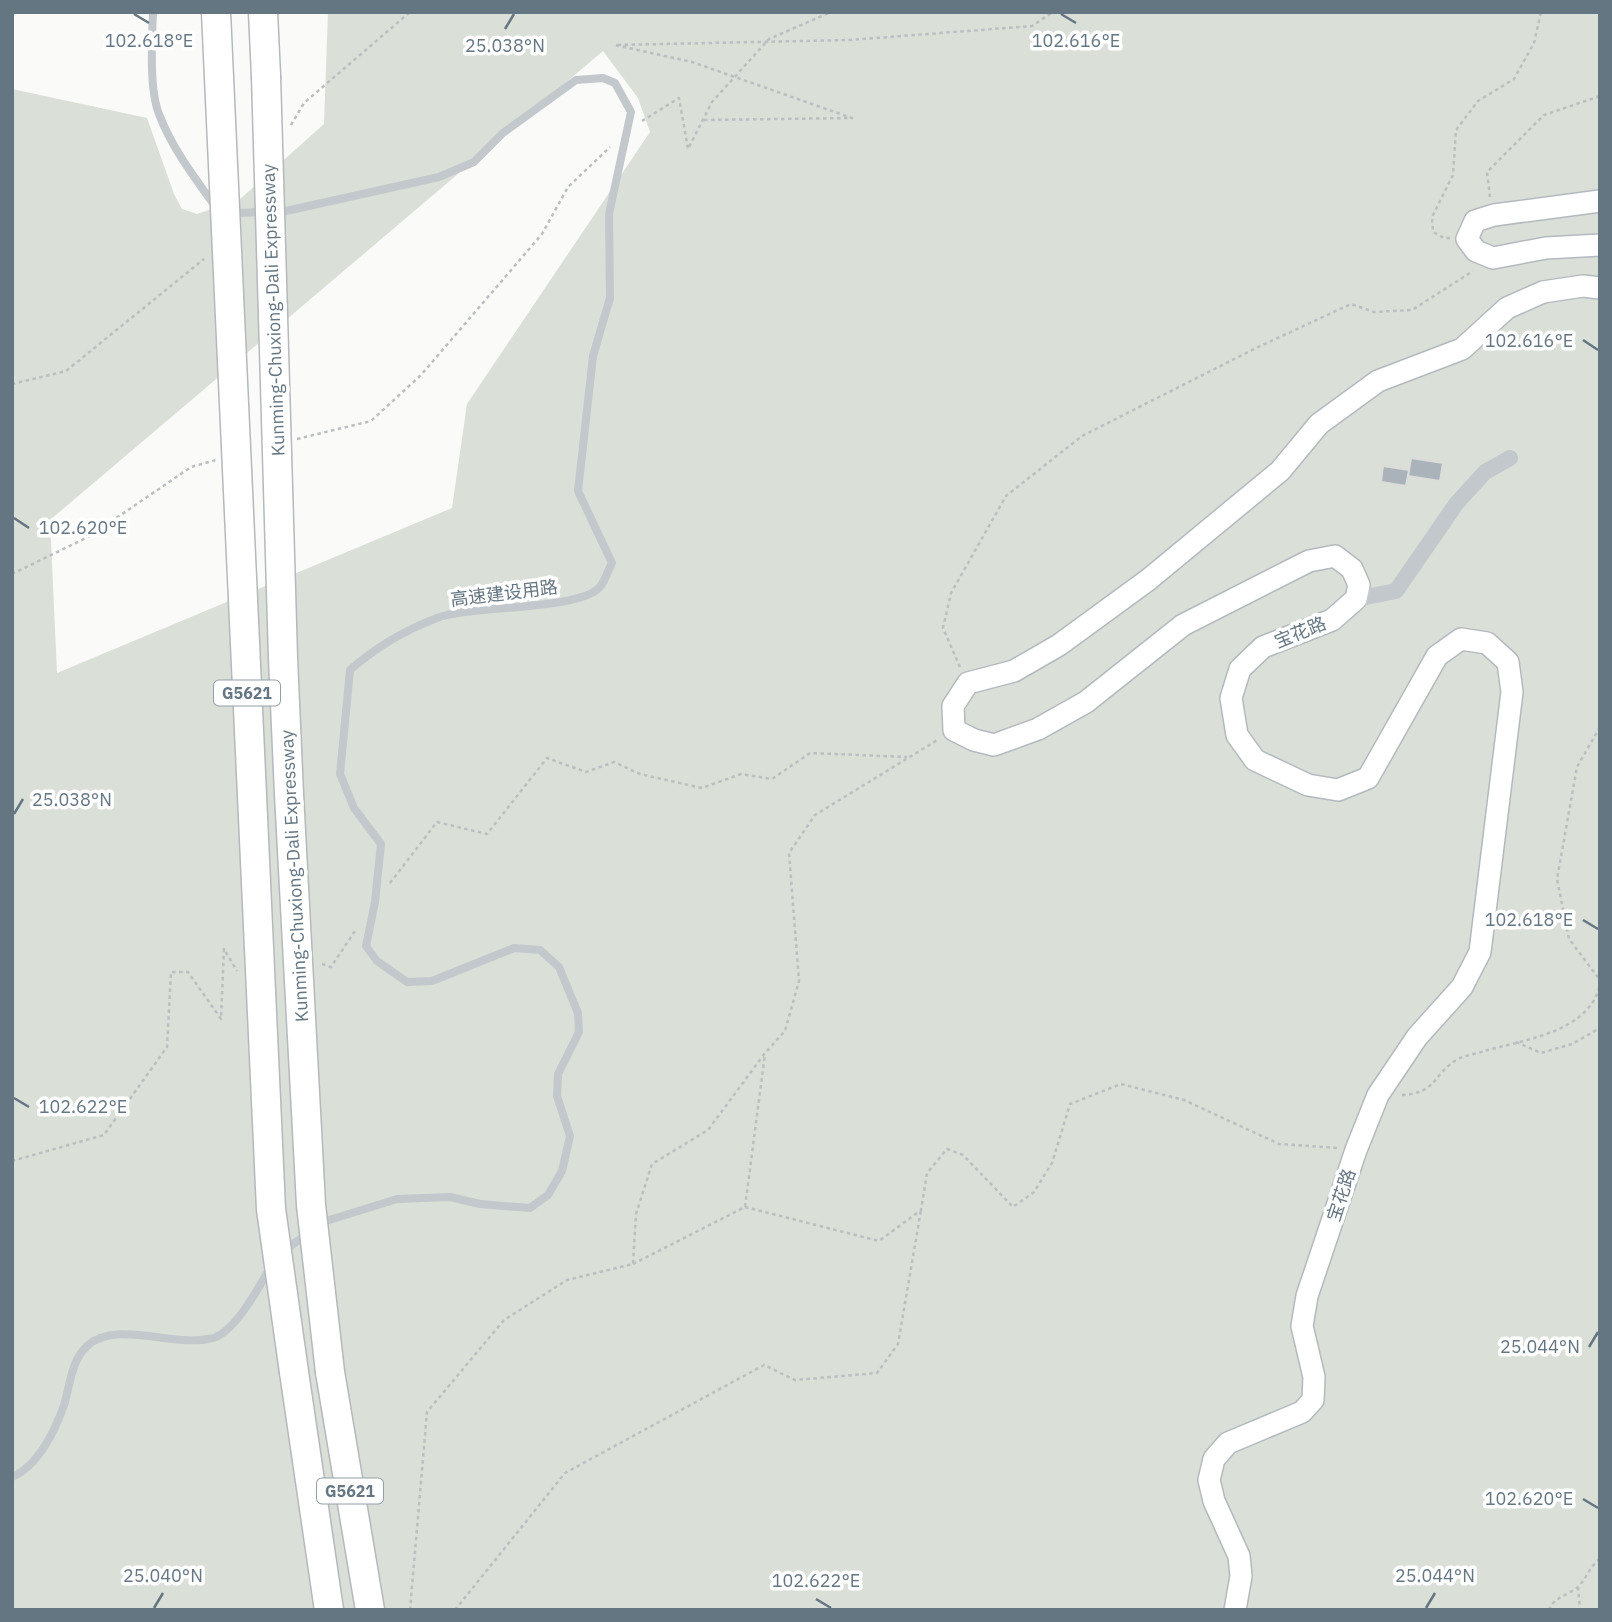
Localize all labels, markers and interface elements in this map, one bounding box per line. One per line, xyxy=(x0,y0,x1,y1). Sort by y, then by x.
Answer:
text: 102.618°E xyxy=(105,29,193,52)
text: 102.616°E xyxy=(1032,29,1120,52)
text: 25.038°N xyxy=(465,34,545,57)
street label: Kunming-Chuxiong-Dali Expressway xyxy=(256,163,290,457)
text: 102.616°E xyxy=(1485,329,1573,352)
text: 102.620°E xyxy=(39,516,127,539)
street label: 高速建设用路 xyxy=(449,575,559,611)
street label: 宝花路 xyxy=(1271,611,1329,653)
road number: G5621 xyxy=(214,680,280,706)
street label: Kunming-Chuxiong-Dali Expressway xyxy=(275,729,313,1023)
text: 25.038°N xyxy=(32,788,112,811)
text: 102.618°E xyxy=(1485,908,1573,931)
text: 102.622°E xyxy=(39,1095,127,1118)
street label: 宝花路 xyxy=(1322,1166,1360,1224)
text: 25.044°N xyxy=(1500,1335,1580,1358)
road number: G5621 xyxy=(317,1478,383,1504)
text: 102.620°E xyxy=(1485,1487,1573,1510)
text: 25.040°N xyxy=(123,1564,203,1587)
text: 25.044°N xyxy=(1395,1564,1475,1587)
text: 102.622°E xyxy=(772,1569,860,1592)

